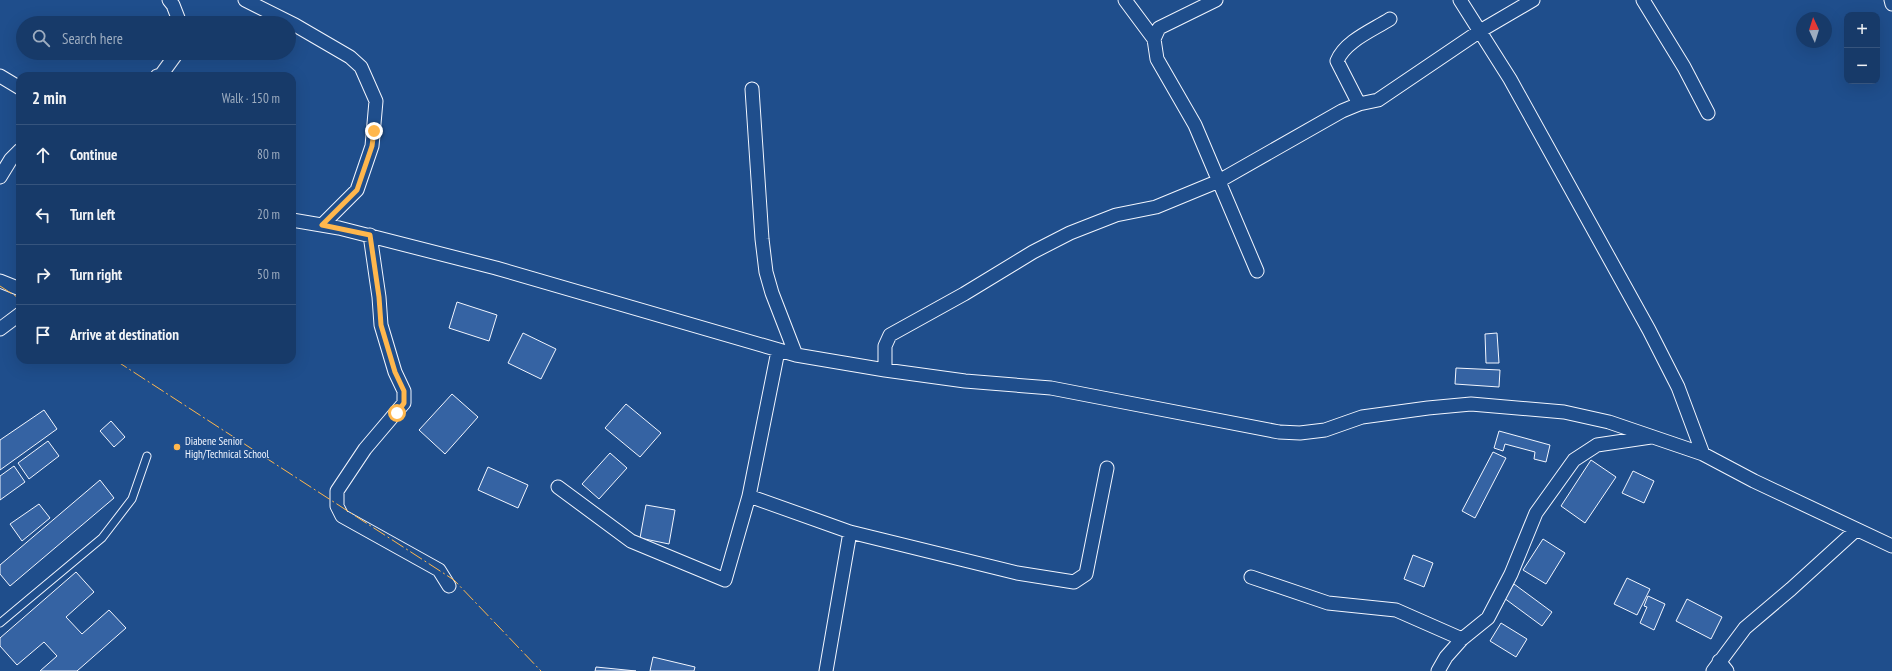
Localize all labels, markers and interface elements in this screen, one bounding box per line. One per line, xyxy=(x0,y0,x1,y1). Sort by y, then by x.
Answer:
north arrow xyxy=(1796,12,1832,48)
map controls xyxy=(1844,12,1880,84)
button: + xyxy=(1844,12,1880,48)
search box xyxy=(16,16,296,60)
icon: search xyxy=(30,27,52,49)
text: Search here xyxy=(62,29,123,48)
button: − xyxy=(1844,48,1880,84)
text: 2 min xyxy=(32,87,66,109)
text: Walk · 150 m xyxy=(222,90,280,107)
route end xyxy=(365,122,383,140)
icon: ahead xyxy=(32,144,54,166)
text: Continue xyxy=(70,145,117,164)
text: 80 m xyxy=(257,146,280,163)
icon: left xyxy=(32,204,54,226)
text: Turn left xyxy=(70,205,115,224)
text: 20 m xyxy=(257,206,280,223)
icon: right xyxy=(32,264,54,286)
text: Turn right xyxy=(70,265,122,284)
text: 50 m xyxy=(257,266,280,283)
icon: arrive xyxy=(32,324,54,346)
text: Arrive at destination xyxy=(70,325,179,344)
route start xyxy=(388,404,406,422)
place label: Diabene Senior High/Technical School xyxy=(185,434,270,461)
marker: Diabene Senior High/Technical School xyxy=(172,442,182,452)

